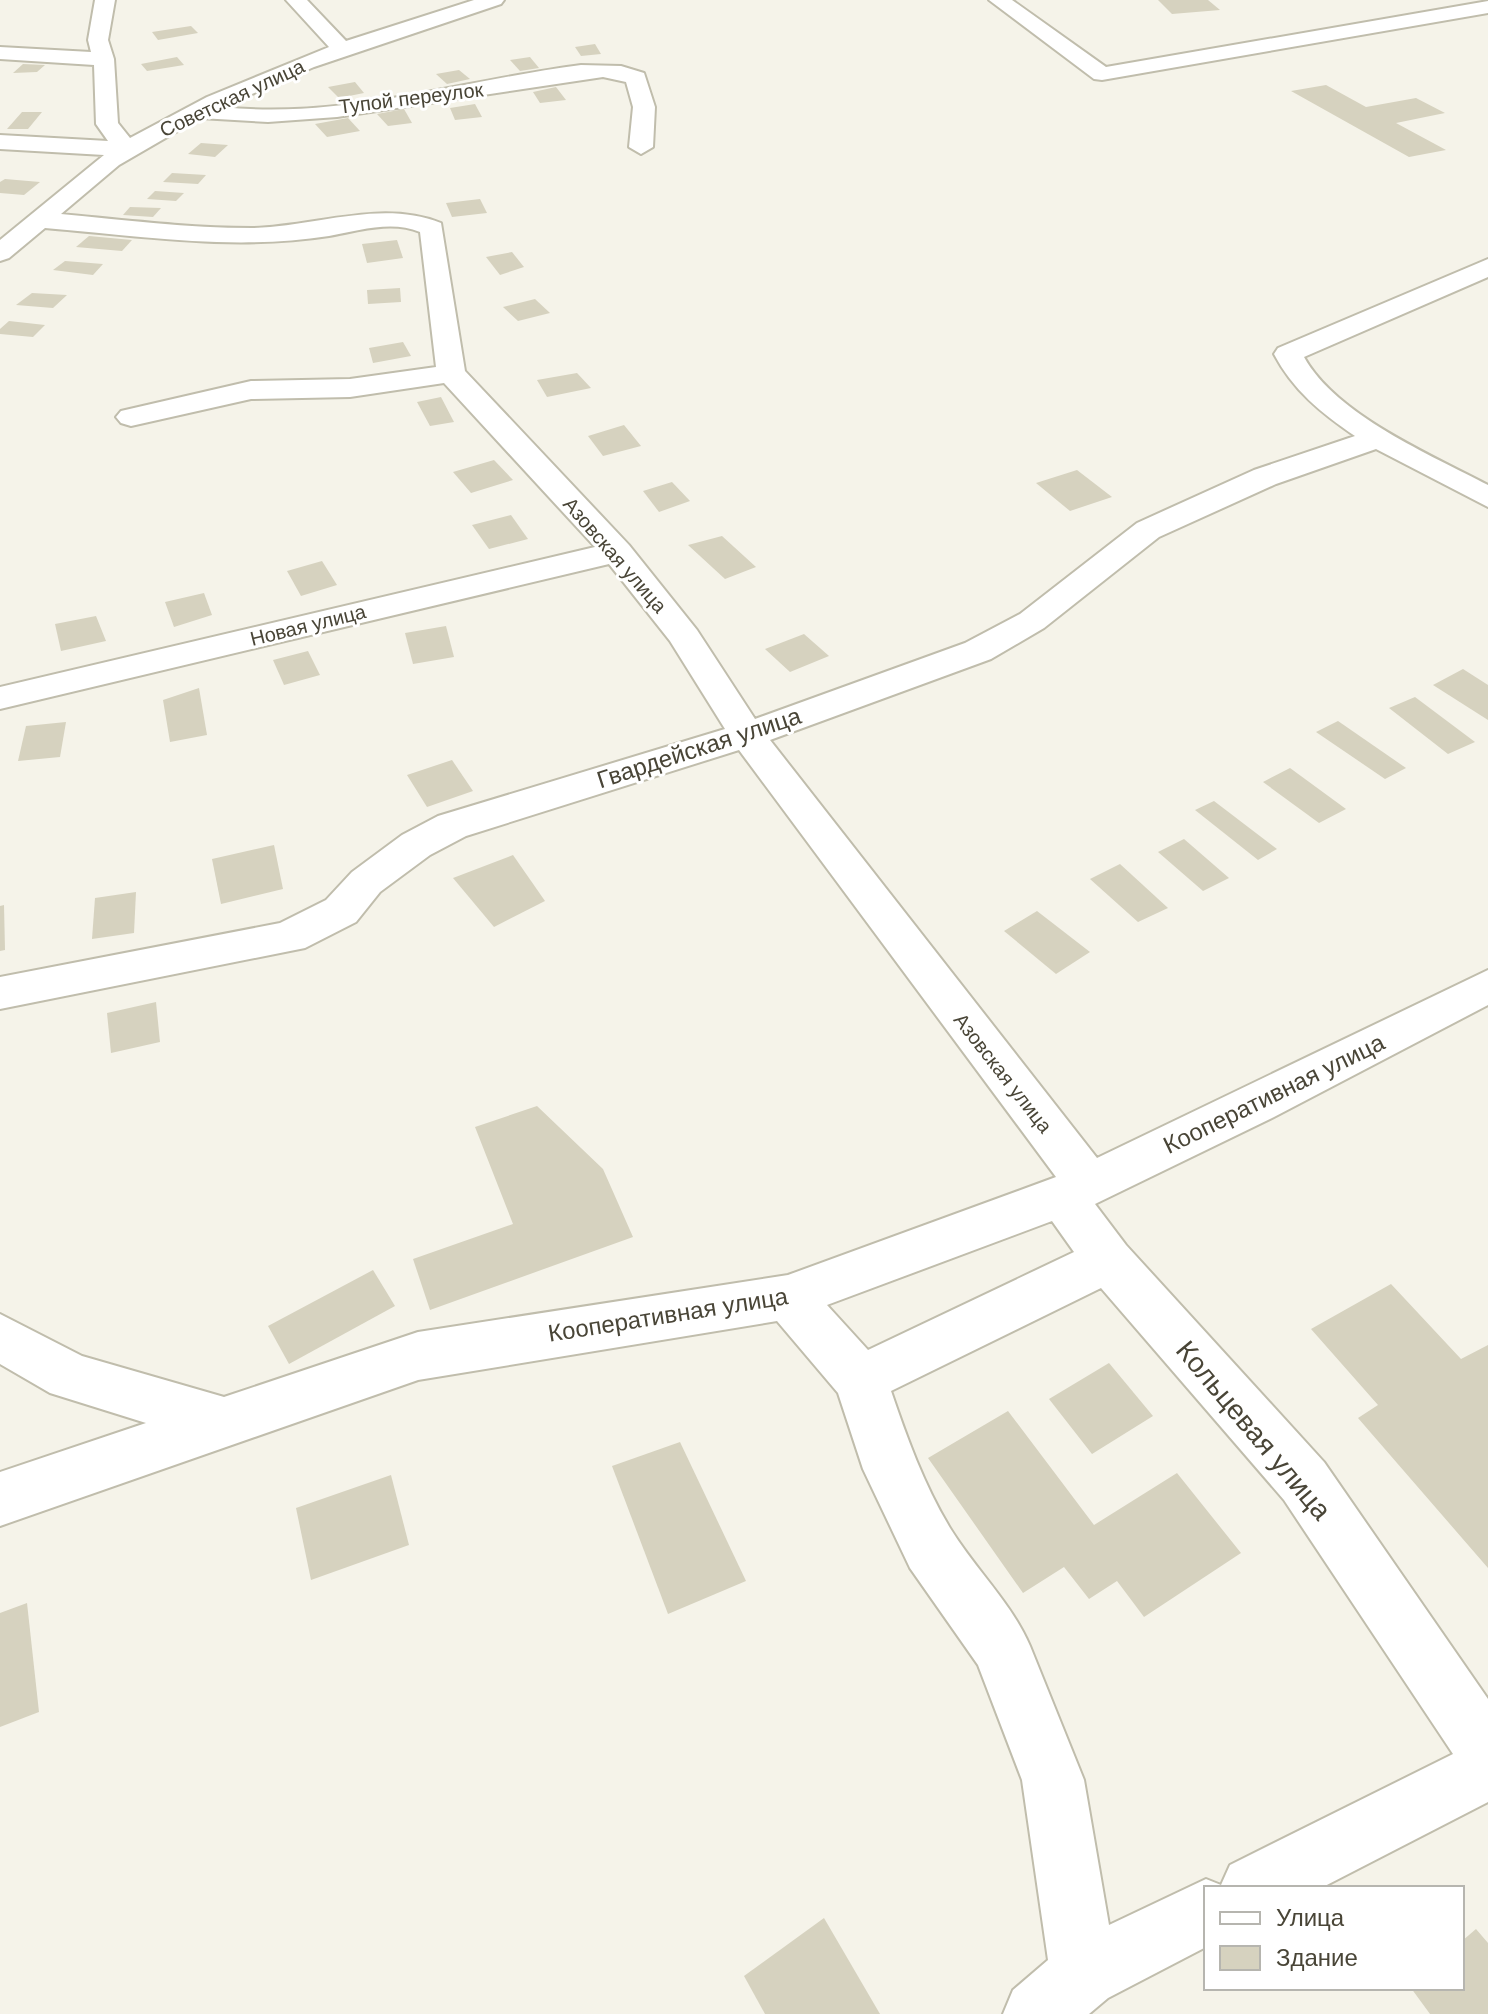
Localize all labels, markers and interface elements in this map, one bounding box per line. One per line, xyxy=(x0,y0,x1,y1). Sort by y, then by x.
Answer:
street label: Советская улица xyxy=(156,54,309,141)
street label: Тупой переулок xyxy=(338,78,485,118)
street label: Азовская улица xyxy=(559,493,672,618)
street label: Новая улица xyxy=(248,600,369,650)
street label: Гвардейская улица xyxy=(593,702,805,793)
street label: Азовская улица xyxy=(950,1009,1057,1138)
street label: Кооперативная улица xyxy=(1159,1028,1389,1159)
street label: Кооперативная улица xyxy=(546,1282,790,1347)
street label: Кольцевая улица xyxy=(1170,1335,1338,1526)
legend xyxy=(1204,1886,1464,1990)
text: Улица xyxy=(1276,1904,1345,1931)
text: Здание xyxy=(1276,1944,1358,1971)

